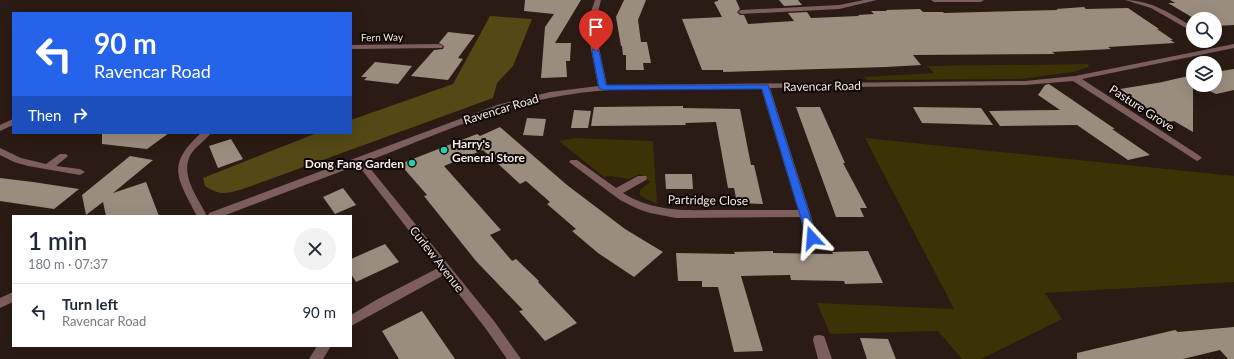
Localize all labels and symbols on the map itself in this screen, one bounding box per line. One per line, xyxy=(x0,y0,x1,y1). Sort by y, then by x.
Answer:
pin xyxy=(579,10,613,51)
street label: Fern Way xyxy=(361,31,404,43)
street label: Ravencar Road xyxy=(783,78,861,94)
street label: Pasture Grove xyxy=(1107,81,1177,135)
street label: Ravencar Road xyxy=(462,90,540,128)
place label: Harry's General Store xyxy=(452,136,526,165)
marker: Harry's General Store xyxy=(439,145,449,155)
place label: Dong Fang Garden xyxy=(305,156,404,171)
marker: Dong Fang Garden xyxy=(407,158,417,168)
street label: Partridge Close xyxy=(668,192,748,208)
position arrow xyxy=(791,217,833,259)
street label: Curlew Avenue xyxy=(407,223,467,295)

